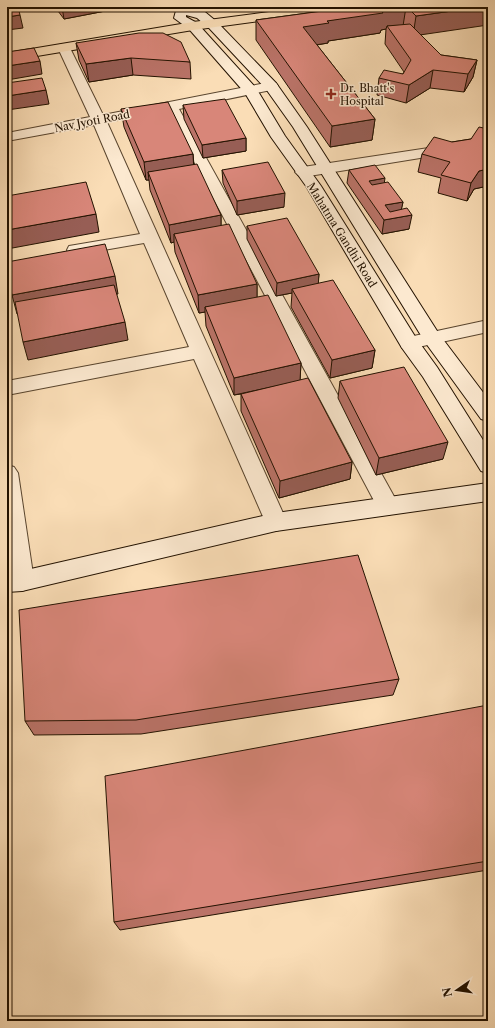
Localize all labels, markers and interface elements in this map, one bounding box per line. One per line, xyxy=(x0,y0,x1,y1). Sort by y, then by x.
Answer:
place label: Dr. Bhatt's Hospital xyxy=(340,81,395,108)
marker: Dr. Bhatt's Hospital xyxy=(325,88,337,100)
street label: Nav Jyoti Road xyxy=(53,107,131,135)
street label: Mahatma Gandhi Road xyxy=(304,180,380,290)
north arrow xyxy=(437,970,477,1010)
text: N xyxy=(439,986,455,998)

